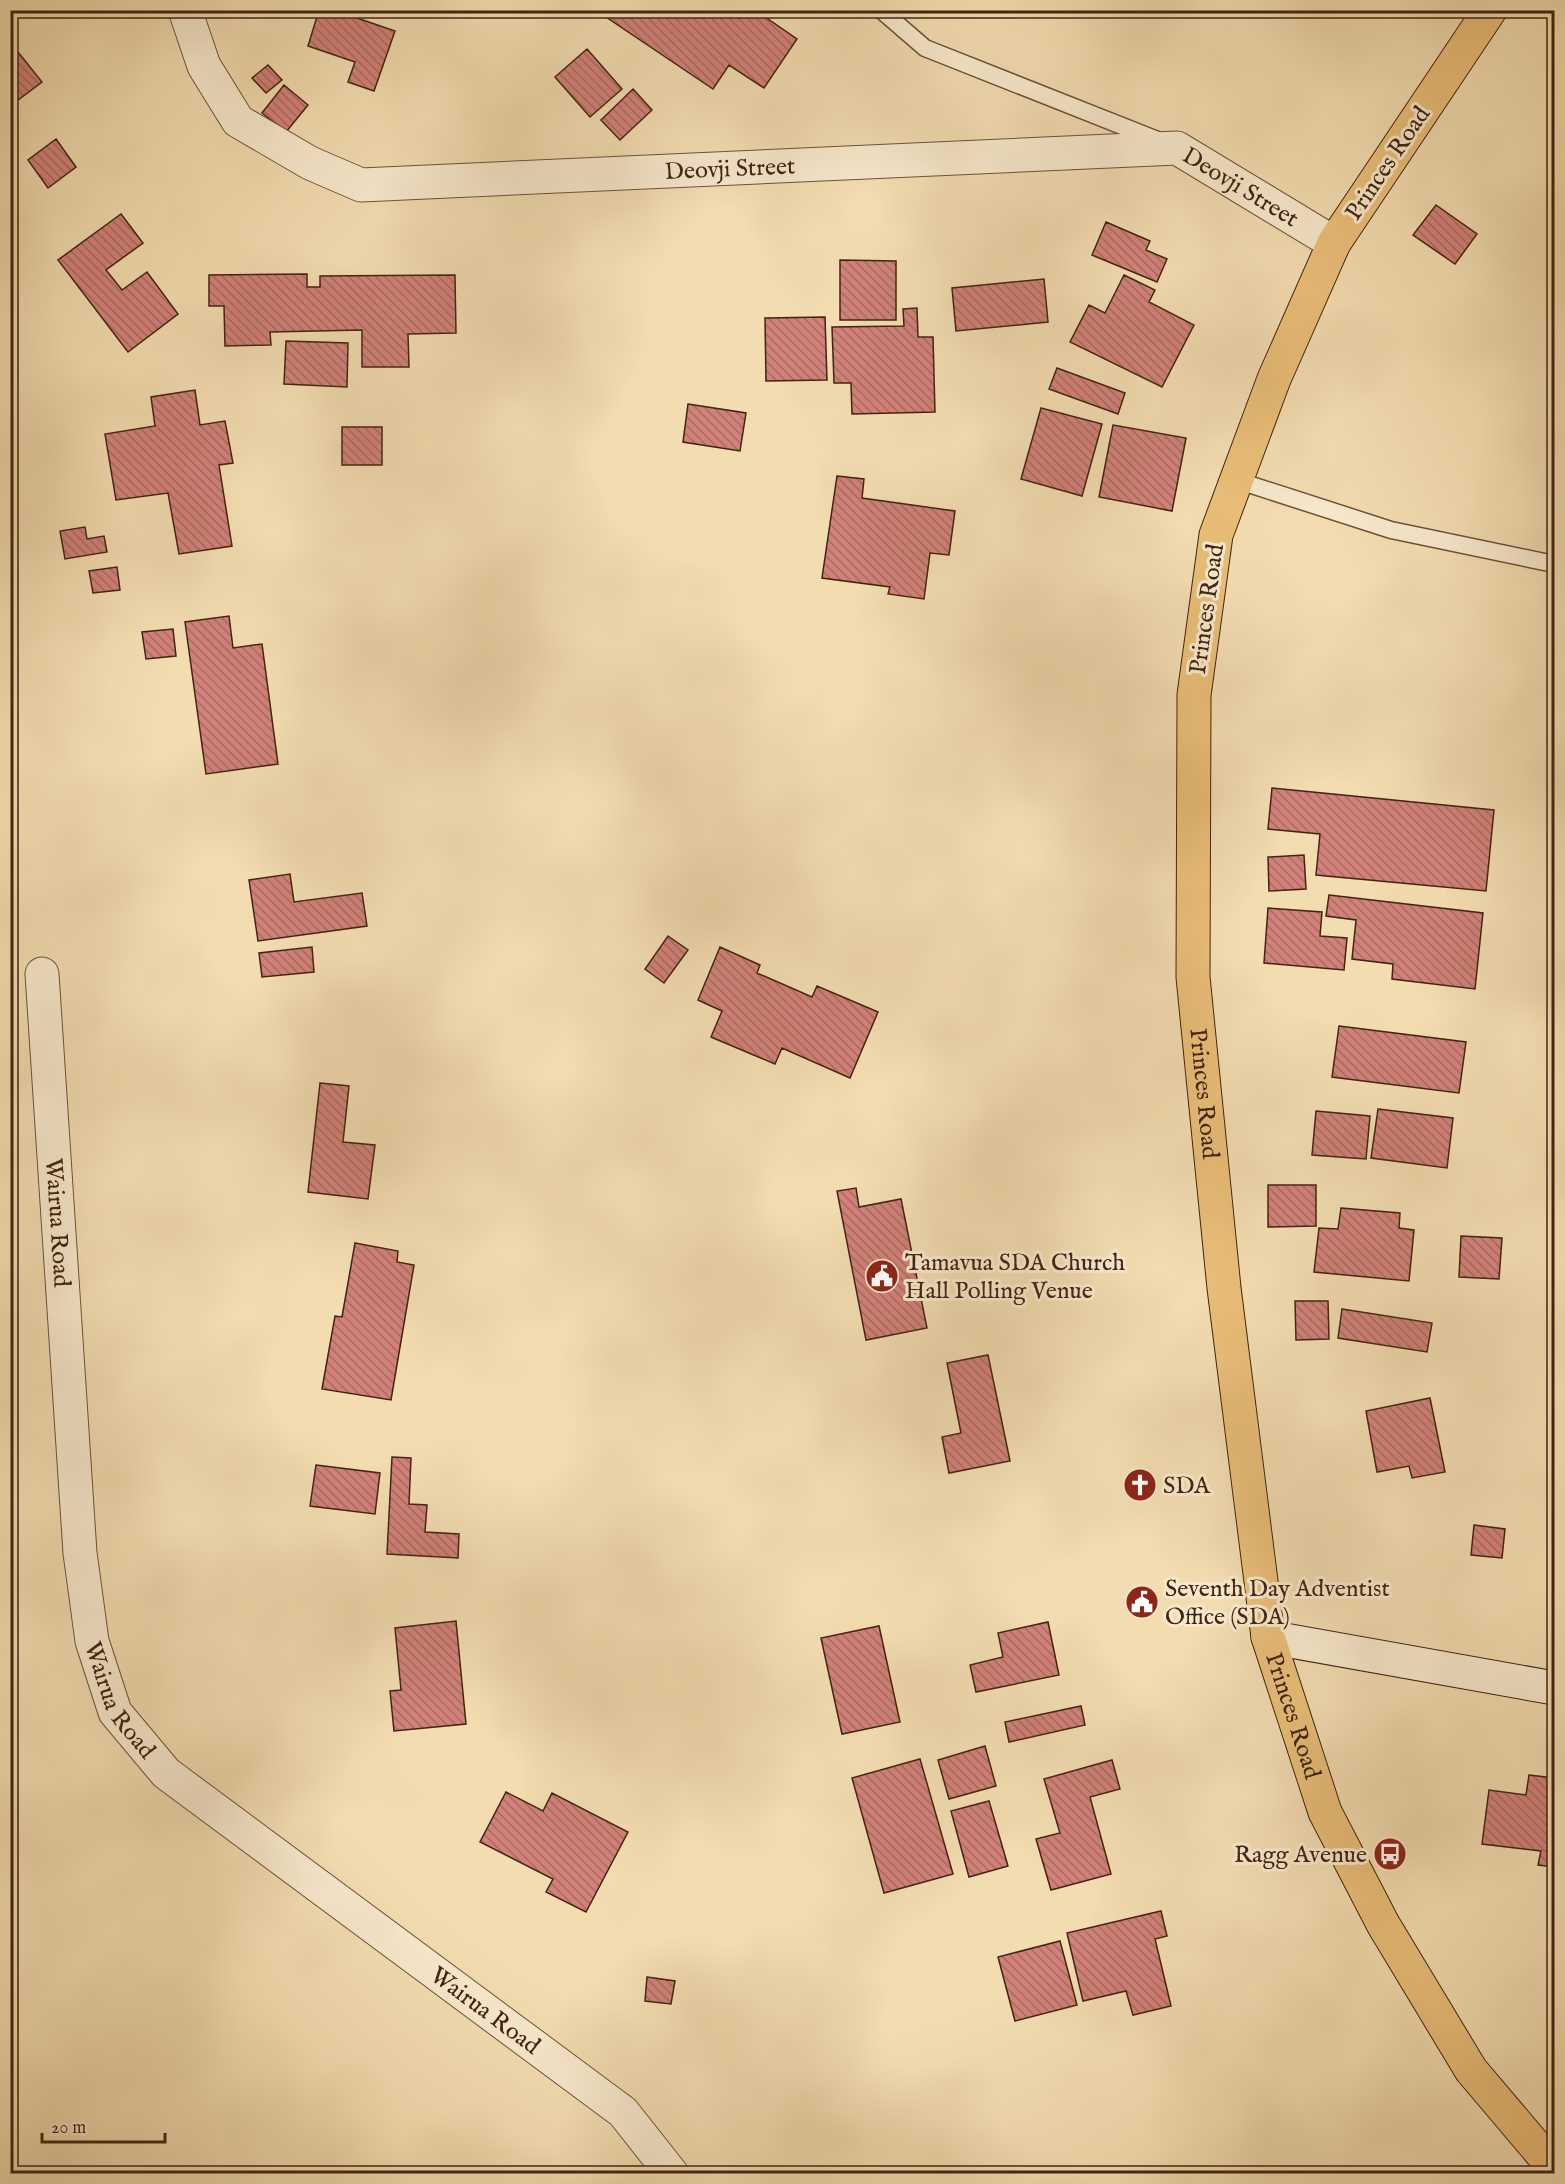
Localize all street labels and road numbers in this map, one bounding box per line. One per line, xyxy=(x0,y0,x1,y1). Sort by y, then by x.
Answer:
street label: Princes Road xyxy=(1339,101,1438,227)
street label: Deovji Street xyxy=(1176,141,1304,235)
street label: Deovji Street xyxy=(664,151,796,188)
street label: Princes Road xyxy=(1183,542,1232,676)
street label: Princes Road xyxy=(1181,1027,1225,1161)
street label: Wairua Road xyxy=(37,1157,77,1288)
street label: Wairua Road xyxy=(76,1638,162,1766)
street label: Princes Road xyxy=(1257,1649,1327,1783)
street label: Wairua Road xyxy=(423,1960,546,2062)

